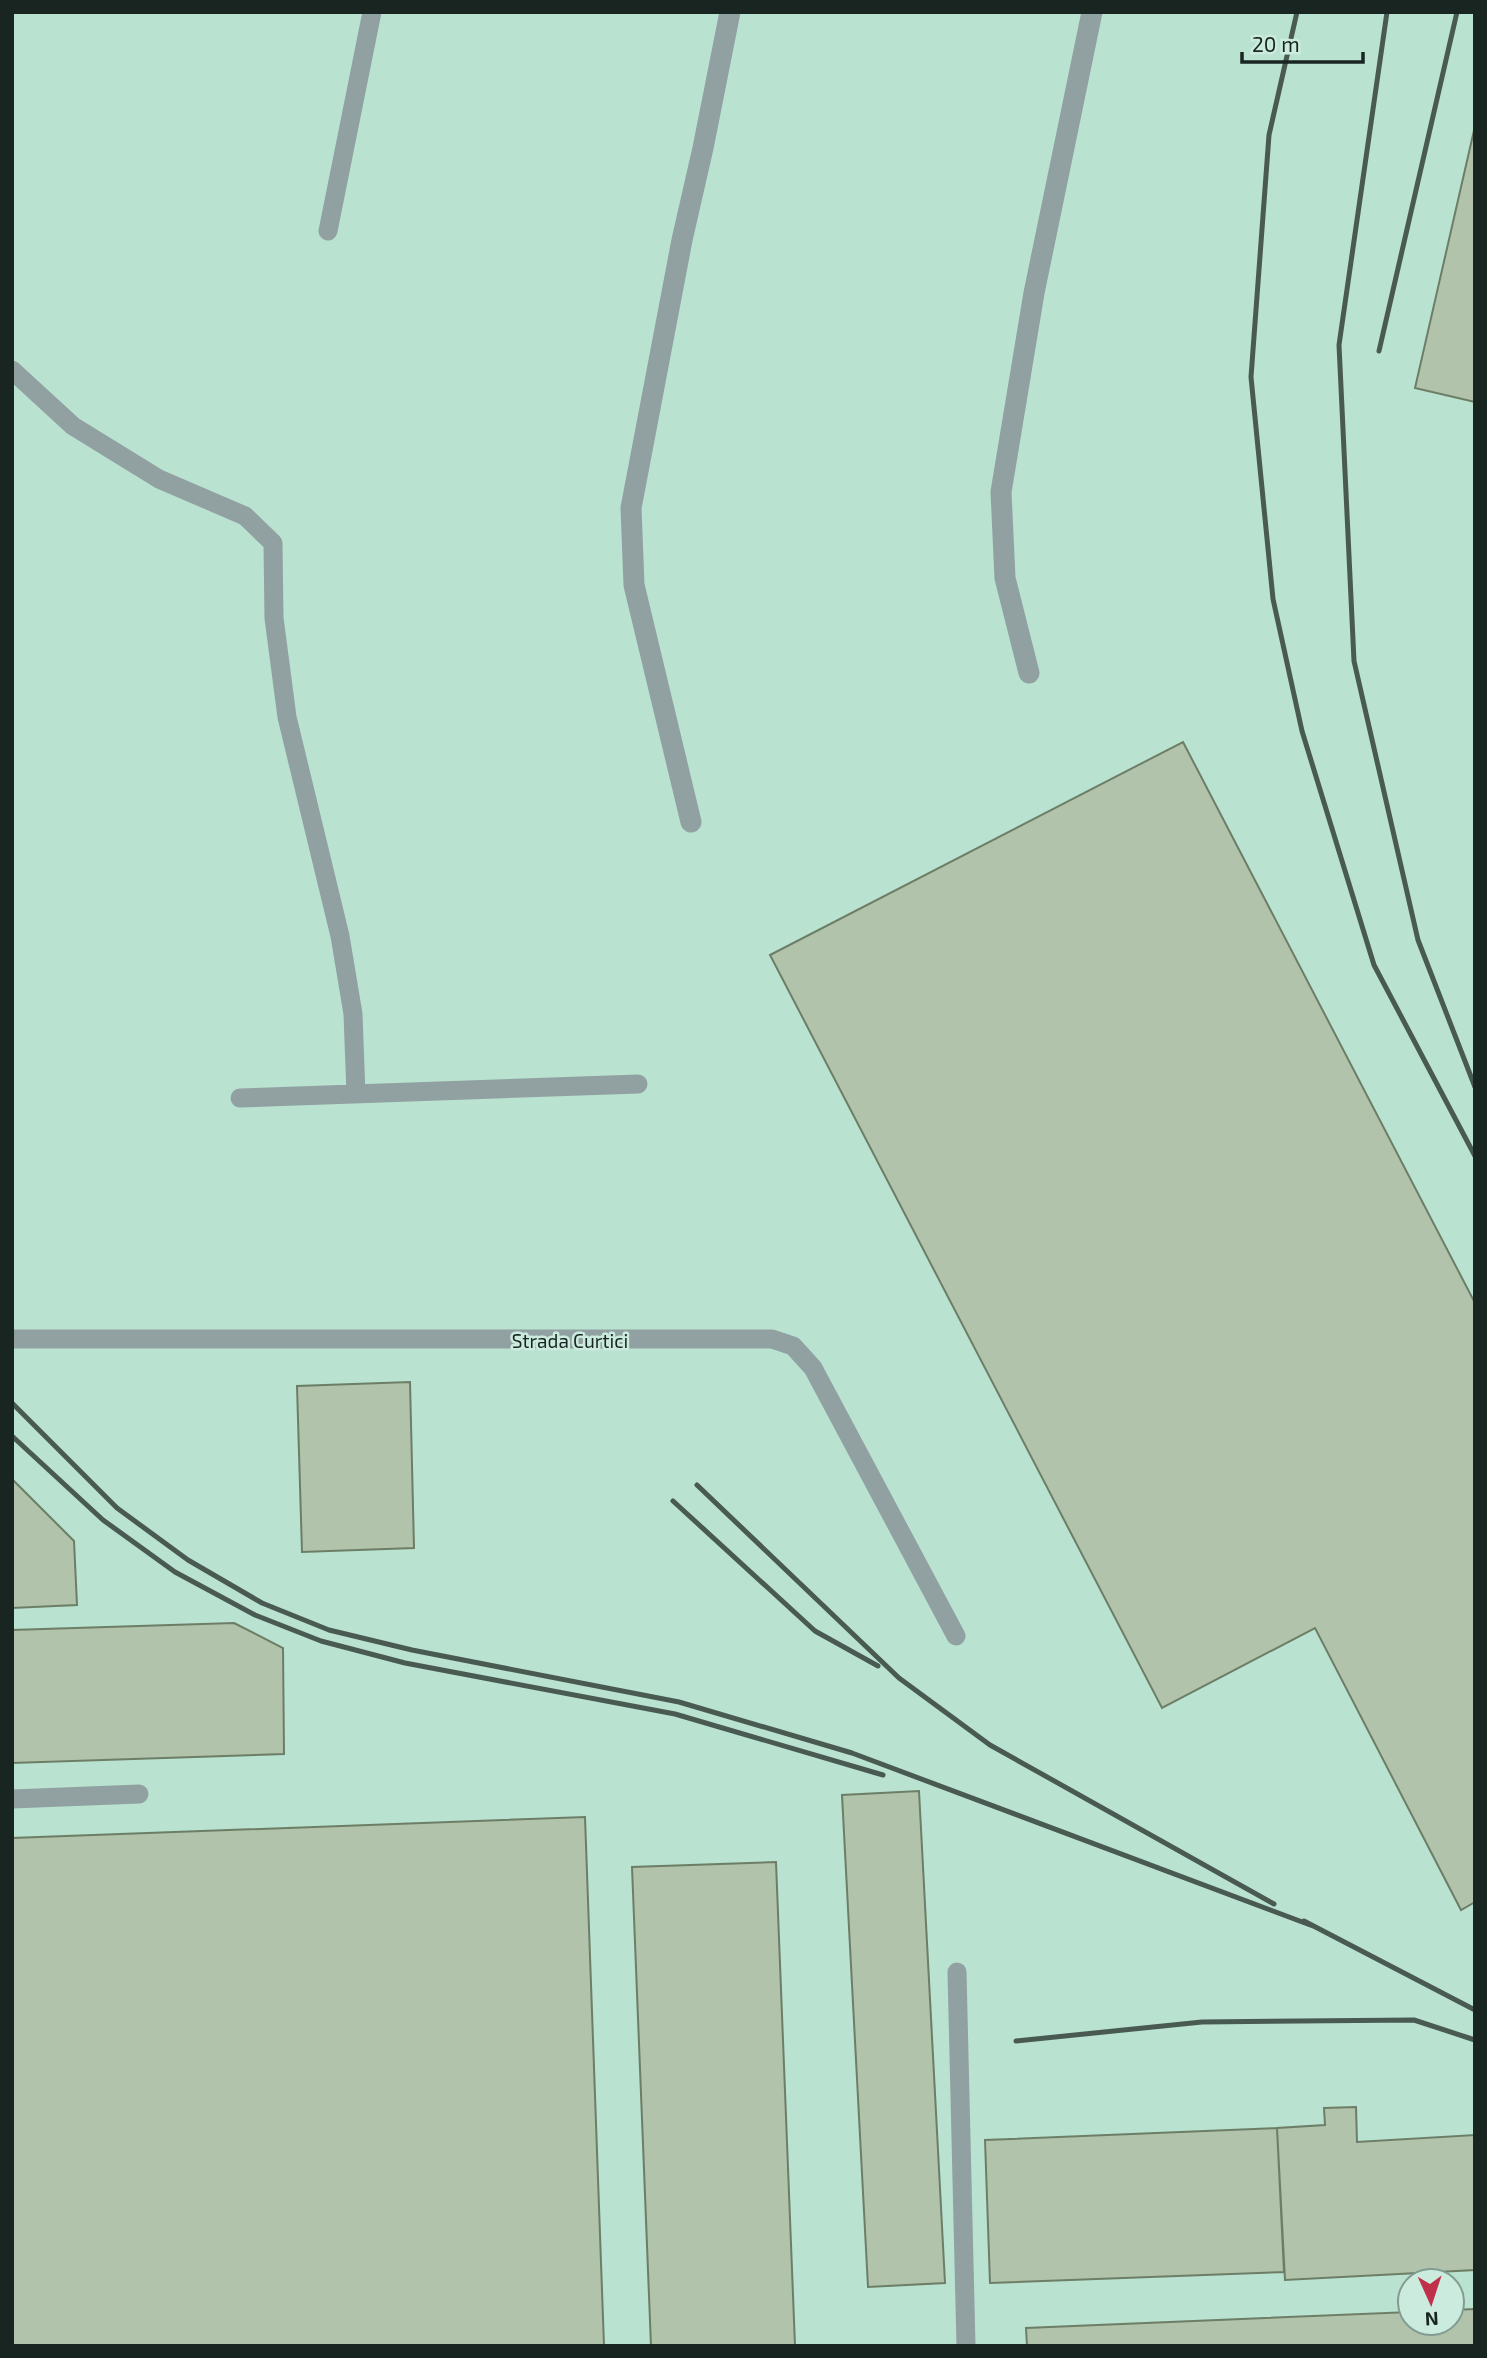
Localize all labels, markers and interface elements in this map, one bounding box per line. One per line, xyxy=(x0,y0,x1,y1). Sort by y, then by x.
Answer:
scale bar xyxy=(1242,21,1363,65)
text: 20 m xyxy=(1252,31,1300,56)
street label: Strada Curtici xyxy=(512,1329,628,1352)
north arrow xyxy=(1396,2267,1466,2337)
text: N xyxy=(1424,2308,1439,2331)

